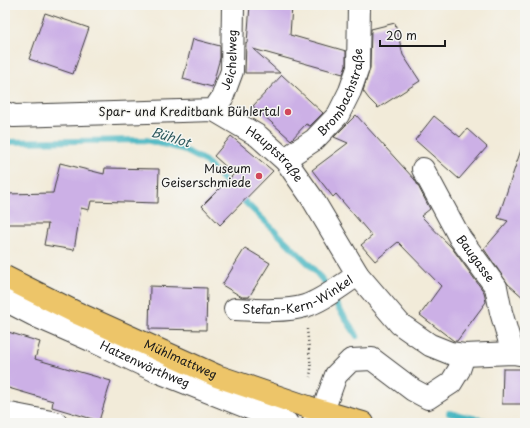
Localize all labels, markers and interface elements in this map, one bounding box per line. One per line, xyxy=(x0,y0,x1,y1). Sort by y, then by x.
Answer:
scale bar xyxy=(380,22,445,48)
text: 20 m xyxy=(386,26,417,44)
street label: Jeichelweg xyxy=(216,29,241,92)
street label: Brombachstraße xyxy=(312,48,366,140)
place label: Spar- und Kreditbank Bühlertal xyxy=(99,102,280,120)
marker: Spar- und Kreditbank Bühlertal xyxy=(283,107,293,117)
street label: Hauptstraße xyxy=(243,121,308,185)
water label: Bühlot xyxy=(149,122,195,152)
place label: Museum Geiserschmiede xyxy=(161,159,251,191)
marker: Museum Geiserschmiede xyxy=(254,171,264,181)
street label: Baugasse xyxy=(453,231,499,286)
street label: Stefan-Kern-Winkel xyxy=(242,270,356,318)
street label: Mühlmattweg xyxy=(141,334,220,383)
street label: Hatzenwörthweg xyxy=(97,336,193,391)

